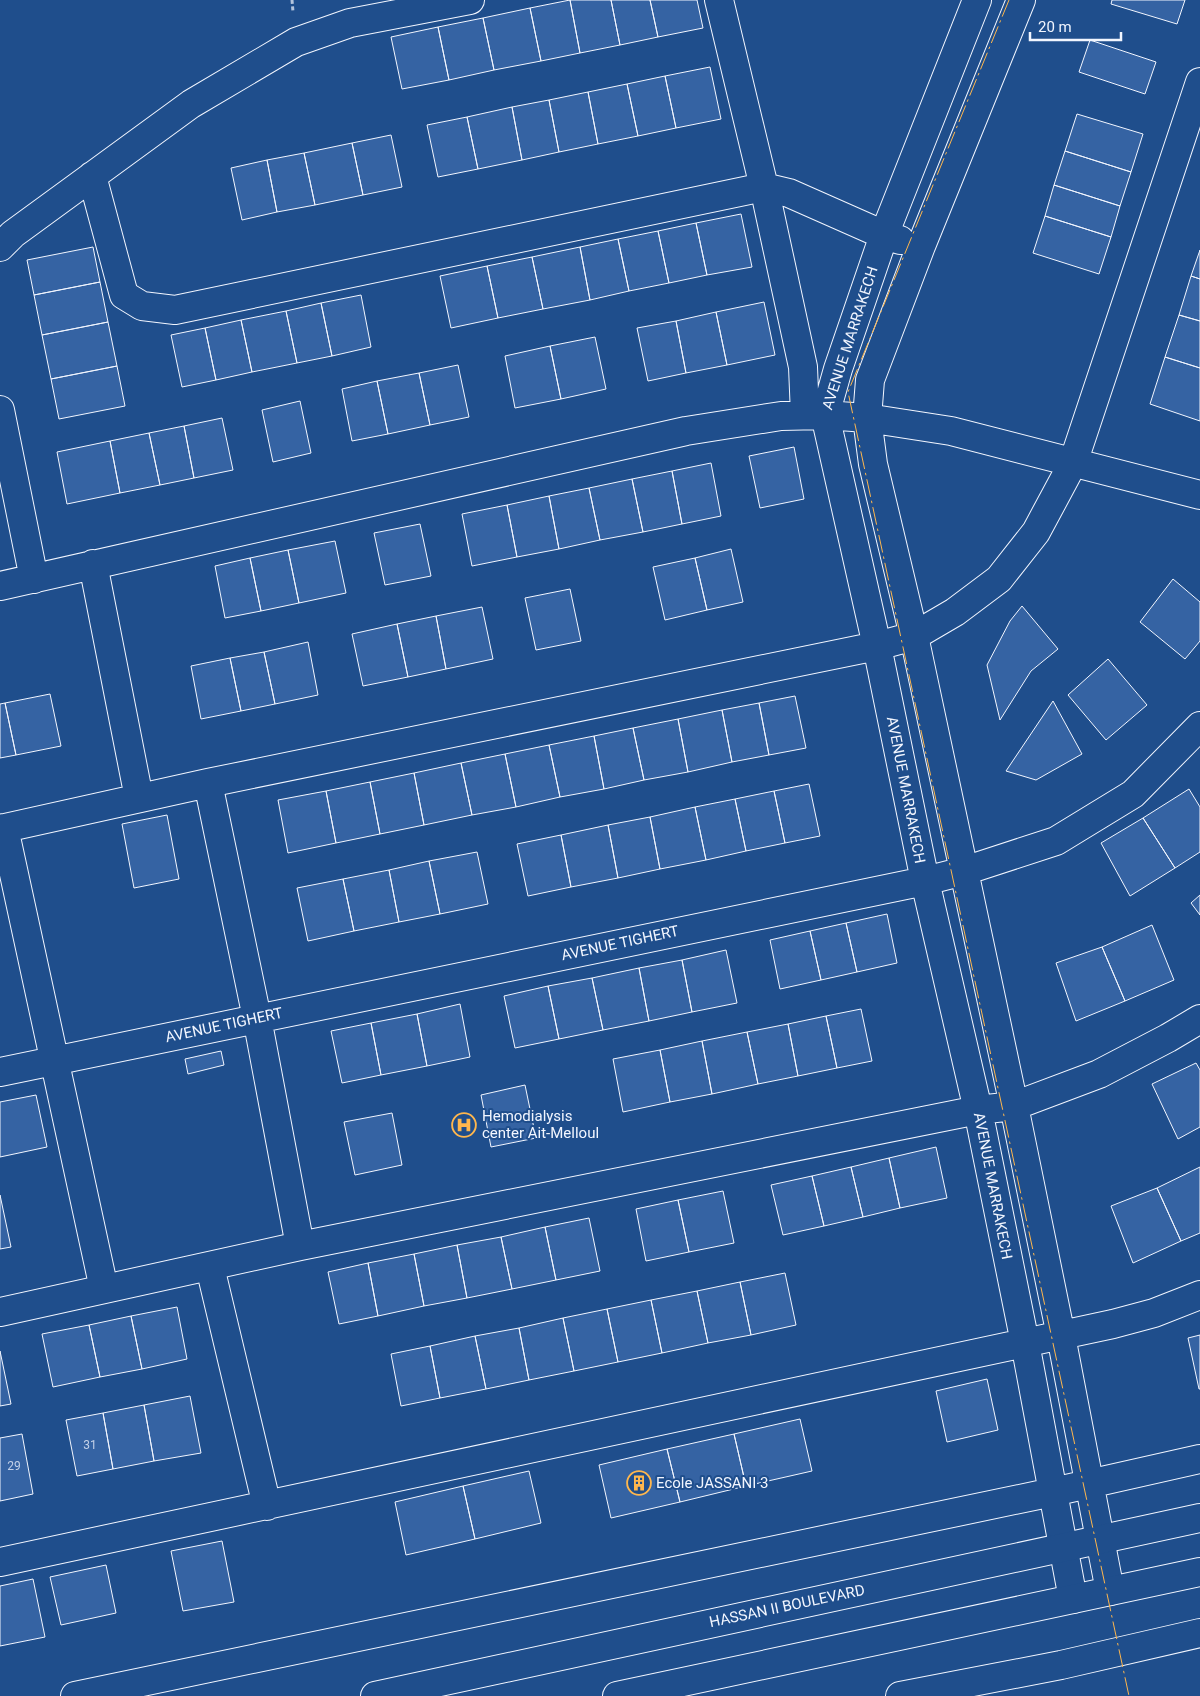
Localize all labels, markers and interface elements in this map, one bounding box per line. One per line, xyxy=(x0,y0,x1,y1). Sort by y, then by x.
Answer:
scale bar xyxy=(1030,10,1121,42)
text: 20 m xyxy=(1038,18,1072,36)
street label: AVENUE MARRAKECH xyxy=(818,264,882,412)
street label: AVENUE MARRAKECH xyxy=(883,715,929,865)
street label: AVENUE TIGHERT xyxy=(560,922,680,964)
street label: AVENUE TIGHERT xyxy=(164,1004,284,1046)
place label: Hemodialysis center Ait-Melloul xyxy=(482,1107,599,1142)
street label: AVENUE MARRAKECH xyxy=(970,1111,1016,1261)
hospital icon: Hemodialysis center Ait-Melloul xyxy=(451,1112,477,1138)
house number: 31 xyxy=(83,1438,97,1452)
house number: 29 xyxy=(7,1459,21,1473)
building icon: Ecole JASSANI 3 xyxy=(626,1470,652,1496)
place label: Ecole JASSANI 3 xyxy=(656,1474,769,1492)
street label: HASSAN II BOULEVARD xyxy=(708,1581,866,1631)

